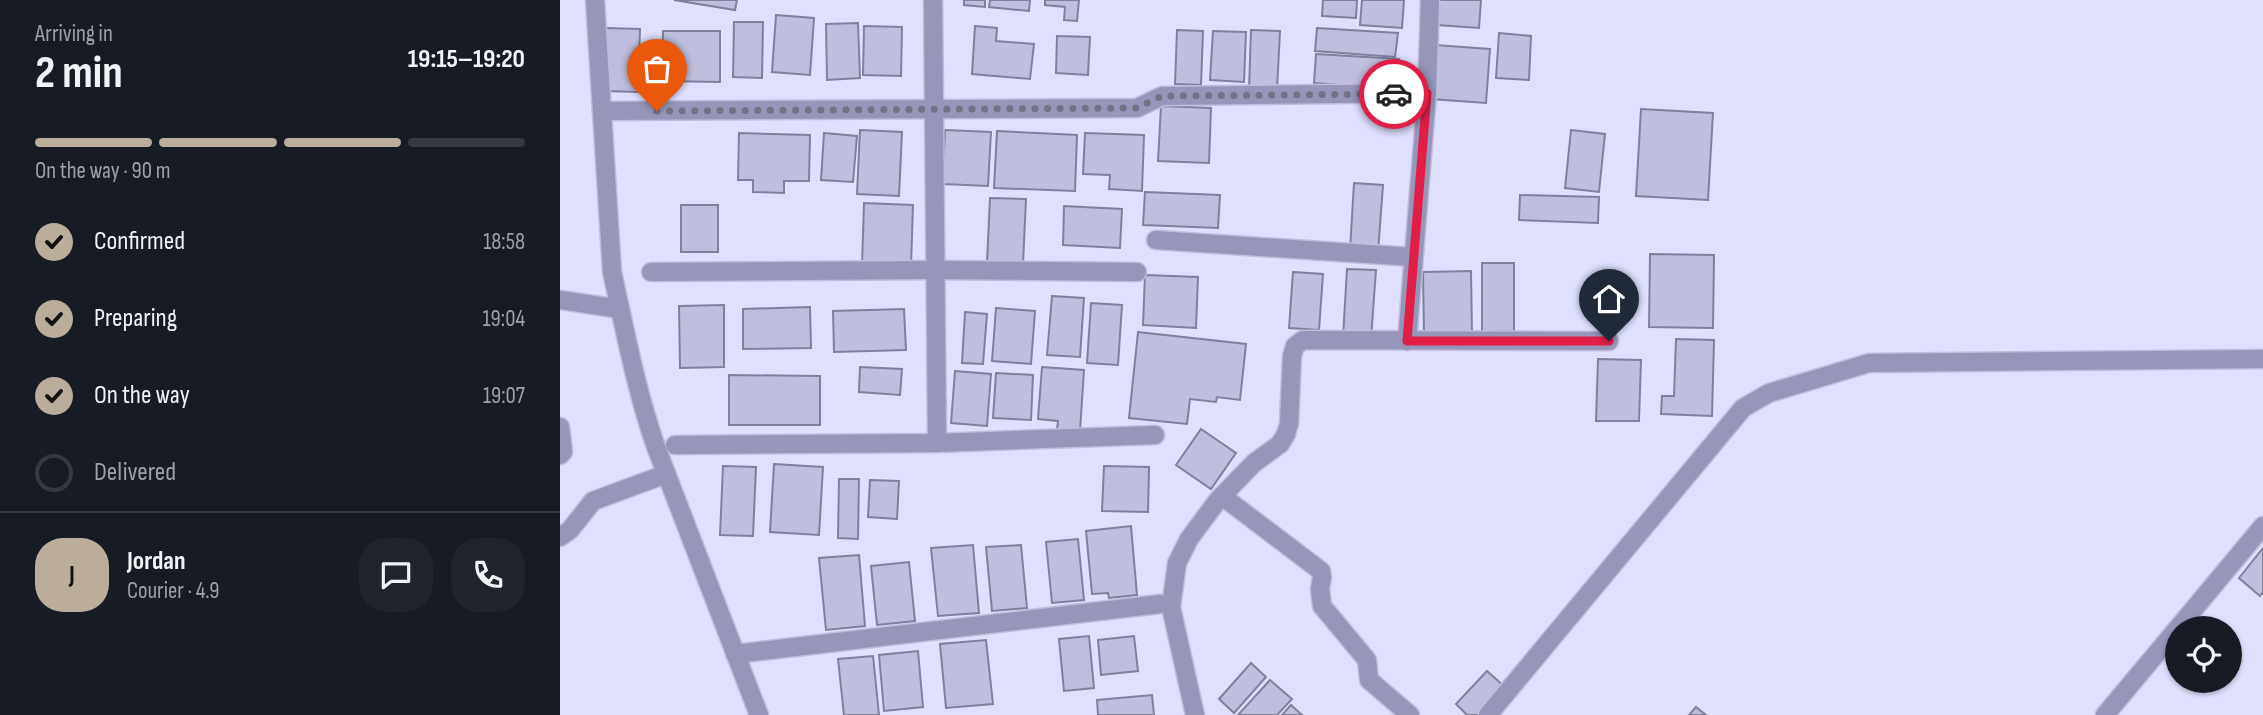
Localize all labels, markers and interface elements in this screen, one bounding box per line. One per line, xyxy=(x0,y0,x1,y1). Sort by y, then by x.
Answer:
text: Arriving in xyxy=(35,20,113,48)
pin xyxy=(627,39,687,111)
text: 19:15–19:20 xyxy=(408,44,525,75)
text: 2 min xyxy=(35,46,123,101)
icon: bag xyxy=(638,50,676,88)
courier xyxy=(1359,59,1429,129)
icon: car xyxy=(1375,75,1413,113)
text: On the way · 90 m xyxy=(35,157,170,185)
icon: check xyxy=(35,223,73,261)
text: Confirmed xyxy=(94,226,185,257)
text: 18:58 xyxy=(483,228,525,256)
pin xyxy=(1579,269,1639,341)
icon: home xyxy=(1590,280,1628,318)
icon: check xyxy=(35,300,73,338)
text: Preparing xyxy=(94,303,177,334)
text: 19:04 xyxy=(483,305,525,333)
icon: check xyxy=(35,377,73,415)
text: On the way xyxy=(94,380,190,411)
text: 19:07 xyxy=(483,382,525,410)
text: Delivered xyxy=(94,457,176,488)
button: chat xyxy=(359,538,433,612)
button: phone xyxy=(451,538,525,612)
text: Jordan xyxy=(127,546,185,577)
text: J xyxy=(69,560,75,591)
text: Courier · 4.9 xyxy=(127,577,219,605)
map controls xyxy=(2165,616,2242,693)
button: locate xyxy=(2165,616,2242,693)

